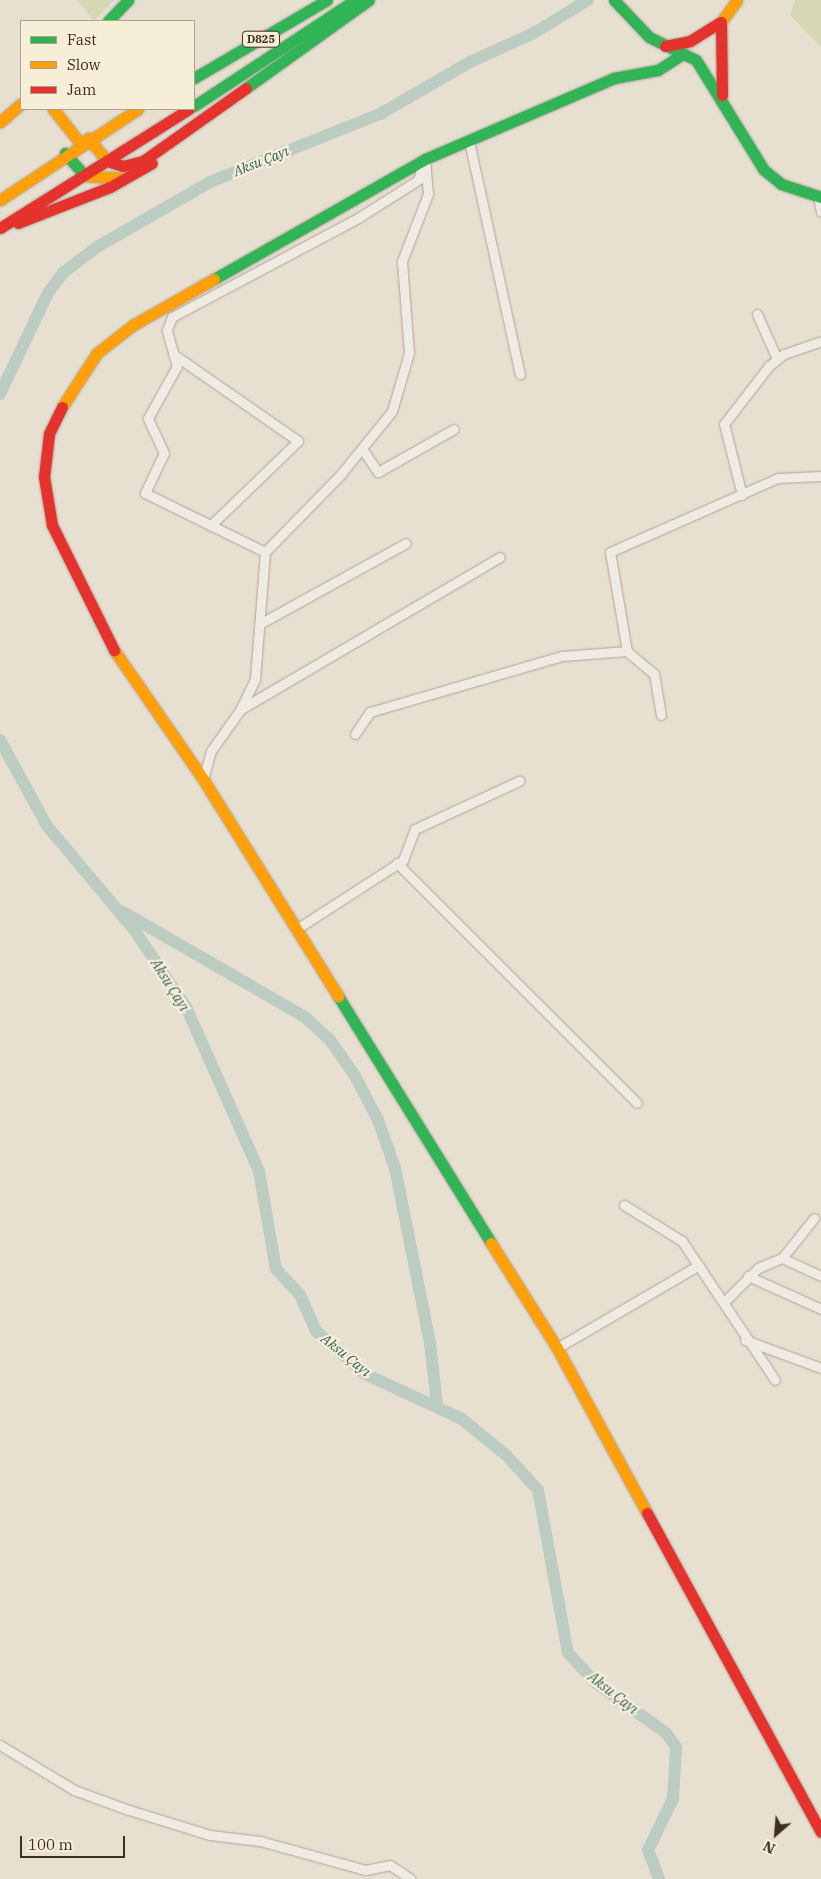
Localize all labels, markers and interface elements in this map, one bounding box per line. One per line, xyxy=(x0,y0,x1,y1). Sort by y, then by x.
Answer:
legend xyxy=(20,20,195,110)
text: Fast xyxy=(67,30,97,49)
road number: D825 xyxy=(241,30,281,48)
text: Slow xyxy=(67,55,100,74)
text: Jam xyxy=(67,80,96,99)
water label: Aksu Çayı xyxy=(231,142,291,180)
water label: Aksu Çayı xyxy=(147,956,193,1014)
water label: Aksu Çayı xyxy=(318,1330,374,1380)
water label: Aksu Çayı xyxy=(585,1668,641,1718)
north arrow xyxy=(751,1809,801,1859)
scale bar xyxy=(22,1826,128,1858)
text: 100 m xyxy=(28,1835,73,1854)
text: N xyxy=(760,1837,778,1858)

